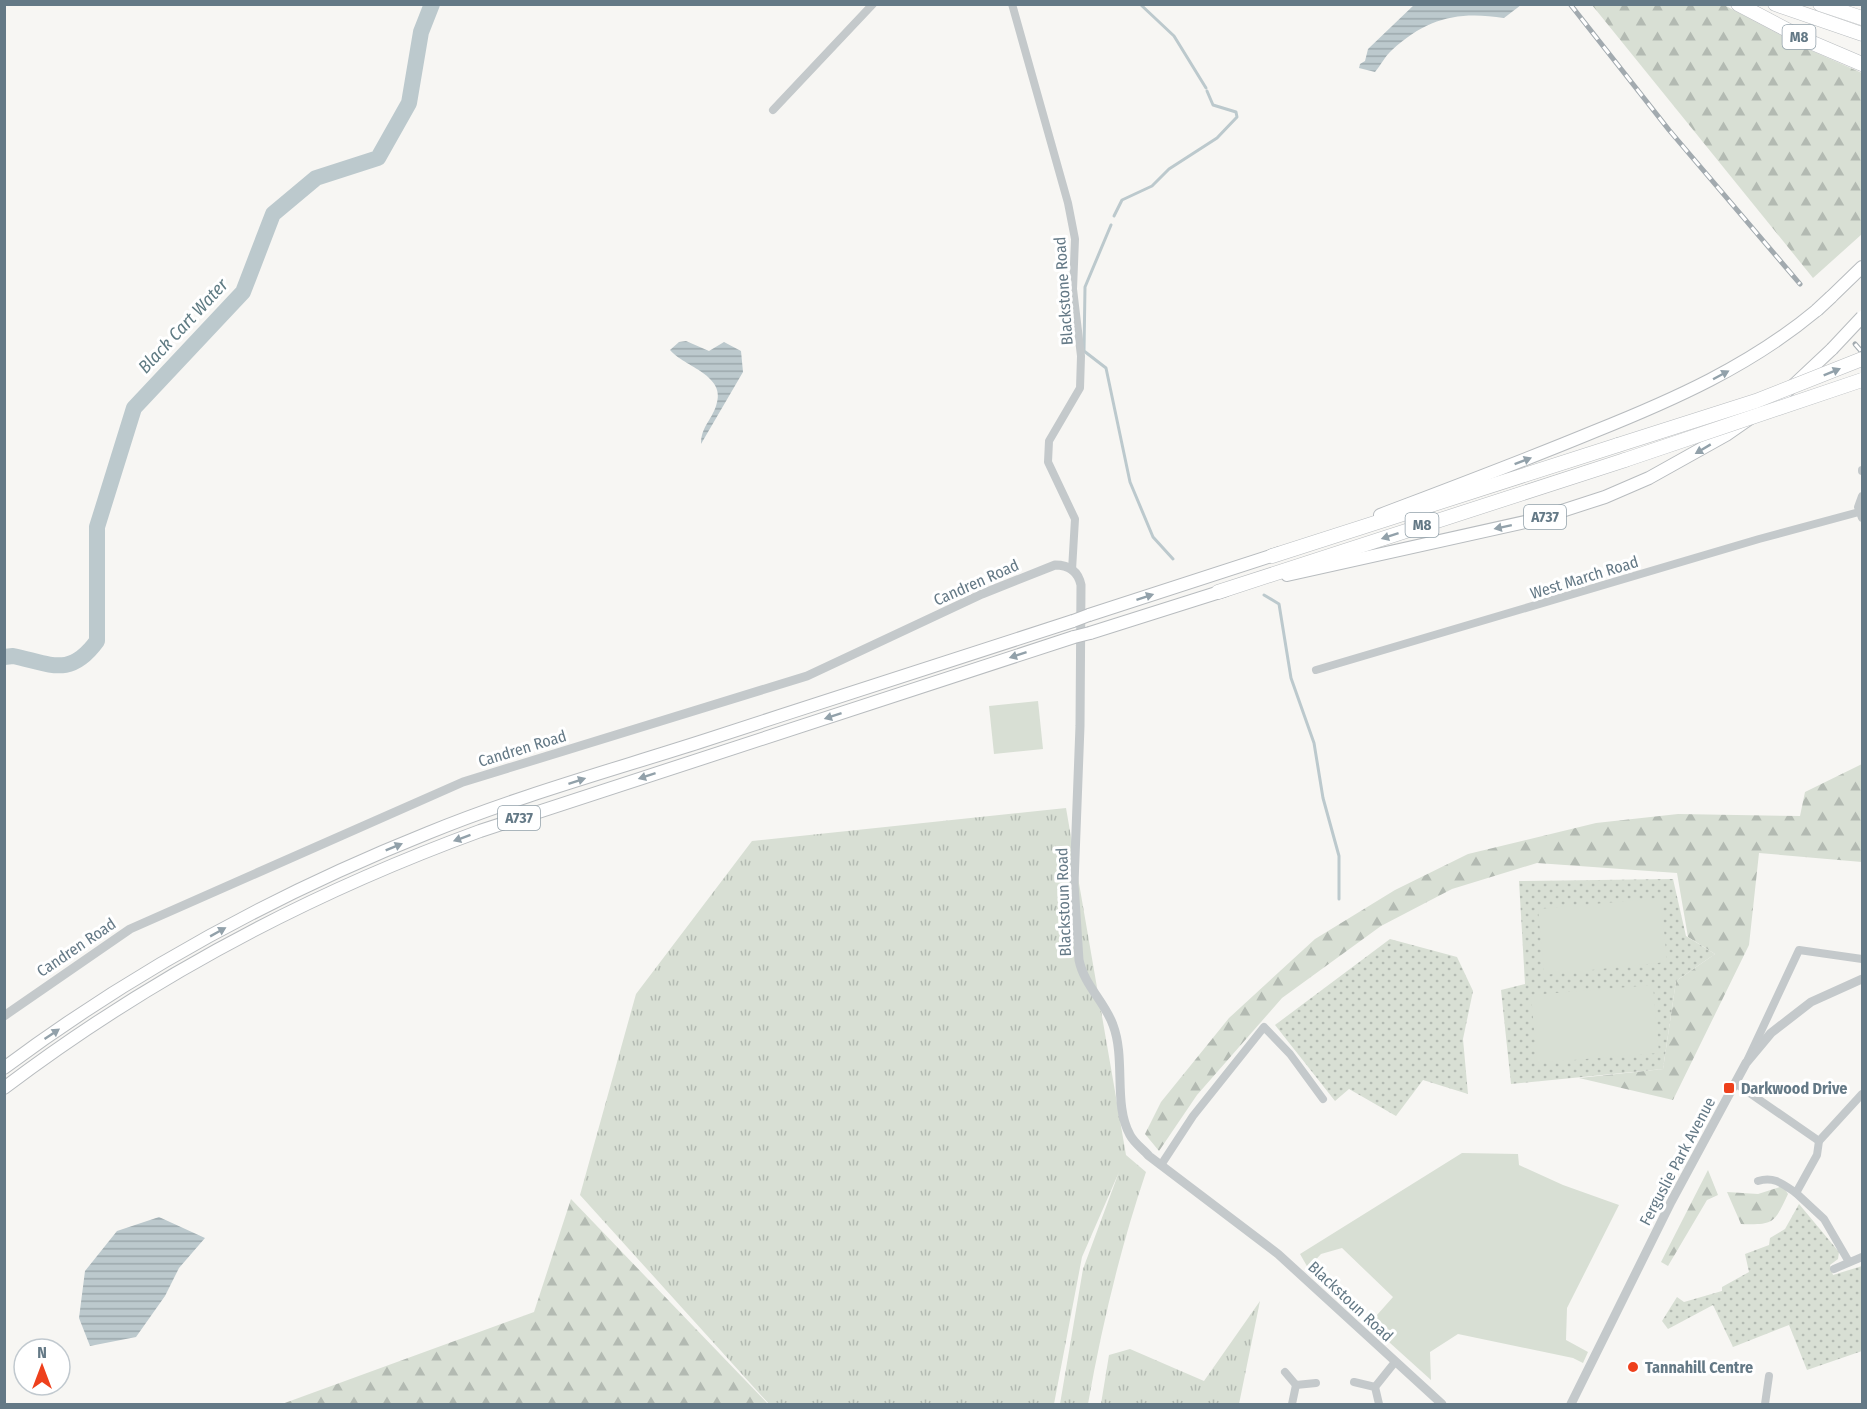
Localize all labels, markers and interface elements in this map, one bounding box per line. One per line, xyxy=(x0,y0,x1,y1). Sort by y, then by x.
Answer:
road number: M8 xyxy=(1782,25,1816,49)
street label: Blackstone Road xyxy=(1050,236,1077,346)
water label: Black Cart Water xyxy=(133,273,233,378)
one-way arrow xyxy=(1823,367,1841,376)
one-way arrow xyxy=(1713,370,1730,380)
one-way arrow xyxy=(1695,443,1711,454)
one-way arrow xyxy=(1514,455,1532,465)
road number: A737 xyxy=(1524,505,1566,529)
road number: M8 xyxy=(1406,513,1438,537)
one-way arrow xyxy=(1493,523,1512,532)
one-way arrow xyxy=(1381,531,1399,541)
street label: West March Road xyxy=(1528,552,1641,603)
street label: Candren Road xyxy=(931,555,1022,610)
one-way arrow xyxy=(1136,592,1154,602)
one-way arrow xyxy=(1009,651,1027,661)
one-way arrow xyxy=(824,712,842,721)
street label: Candren Road xyxy=(476,726,569,771)
one-way arrow xyxy=(638,772,656,781)
one-way arrow xyxy=(568,776,586,786)
road number: A737 xyxy=(498,806,540,830)
one-way arrow xyxy=(453,833,471,843)
one-way arrow xyxy=(385,842,403,852)
street label: Blackstoun Road xyxy=(1052,847,1075,957)
street label: Candren Road xyxy=(33,914,119,981)
one-way arrow xyxy=(210,927,227,937)
one-way arrow xyxy=(44,1028,60,1039)
place label: Darkwood Drive xyxy=(1741,1079,1847,1098)
marker: Darkwood Drive xyxy=(1722,1081,1736,1095)
street label: Ferguslie Park Avenue xyxy=(1636,1094,1719,1229)
street label: Blackstoun Road xyxy=(1304,1257,1397,1345)
north arrow xyxy=(12,1337,72,1397)
text: N xyxy=(37,1343,47,1362)
place label: Tannahill Centre xyxy=(1645,1358,1753,1377)
marker: Tannahill Centre xyxy=(1626,1360,1640,1374)

